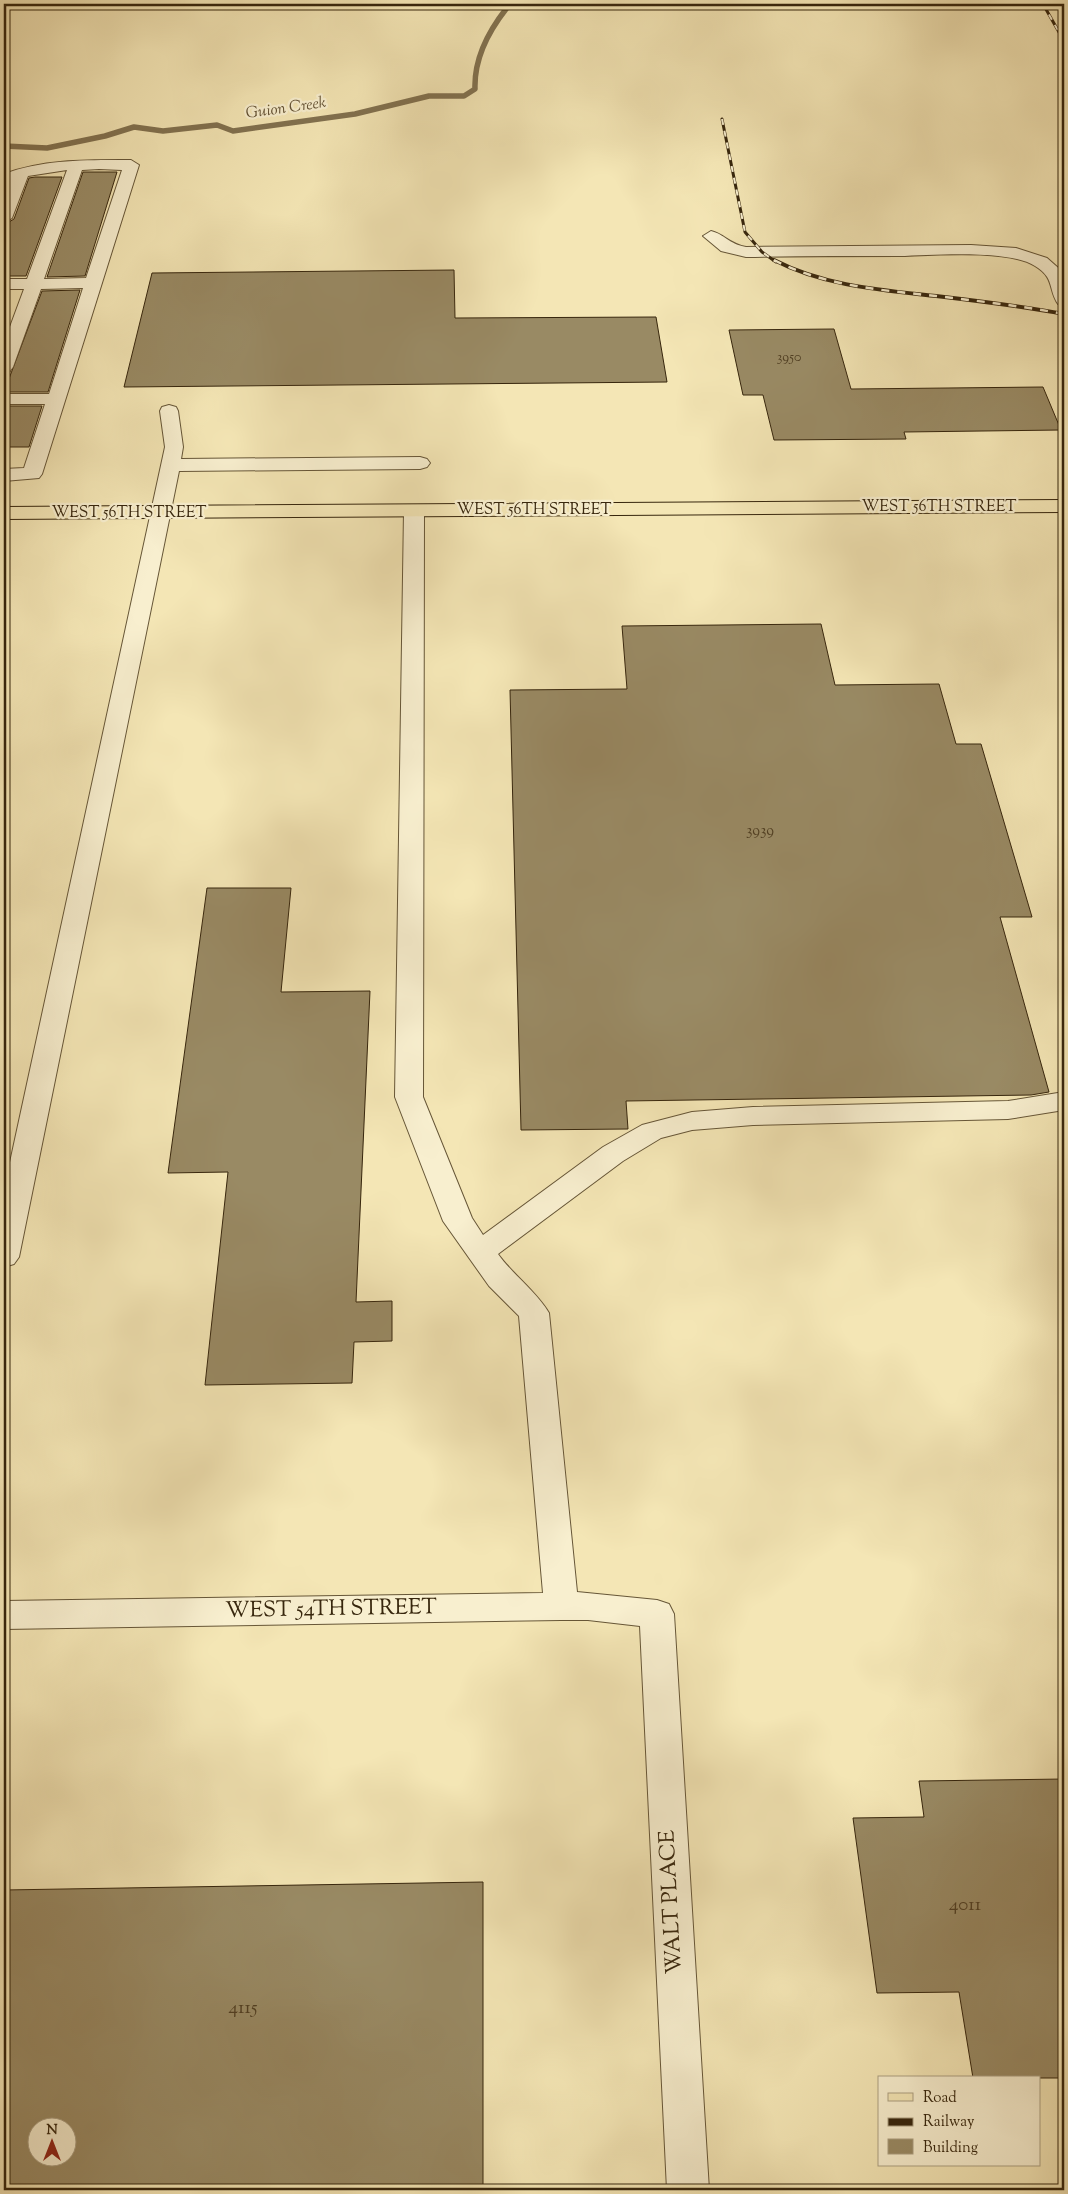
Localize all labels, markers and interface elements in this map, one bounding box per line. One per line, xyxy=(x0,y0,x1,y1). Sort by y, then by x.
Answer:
water label: Guion Creek xyxy=(244,92,328,126)
house number: 3950 xyxy=(777,348,801,368)
street label: WEST 56TH STREET xyxy=(861,496,1017,519)
street label: WEST 56TH STREET xyxy=(456,499,612,522)
street label: WEST 56TH STREET xyxy=(51,502,207,525)
house number: 3939 xyxy=(746,820,774,843)
street label: WEST 54TH STREET xyxy=(225,1592,438,1628)
street label: WALT PLACE xyxy=(652,1829,692,1975)
house number: 4011 xyxy=(949,1892,982,1919)
house number: 4115 xyxy=(229,1995,258,2022)
legend xyxy=(878,2076,1040,2166)
text: Road xyxy=(923,2088,957,2109)
text: Railway xyxy=(923,2112,975,2133)
north arrow xyxy=(28,2116,78,2166)
text: N xyxy=(46,2121,58,2141)
text: Building xyxy=(923,2138,978,2159)

